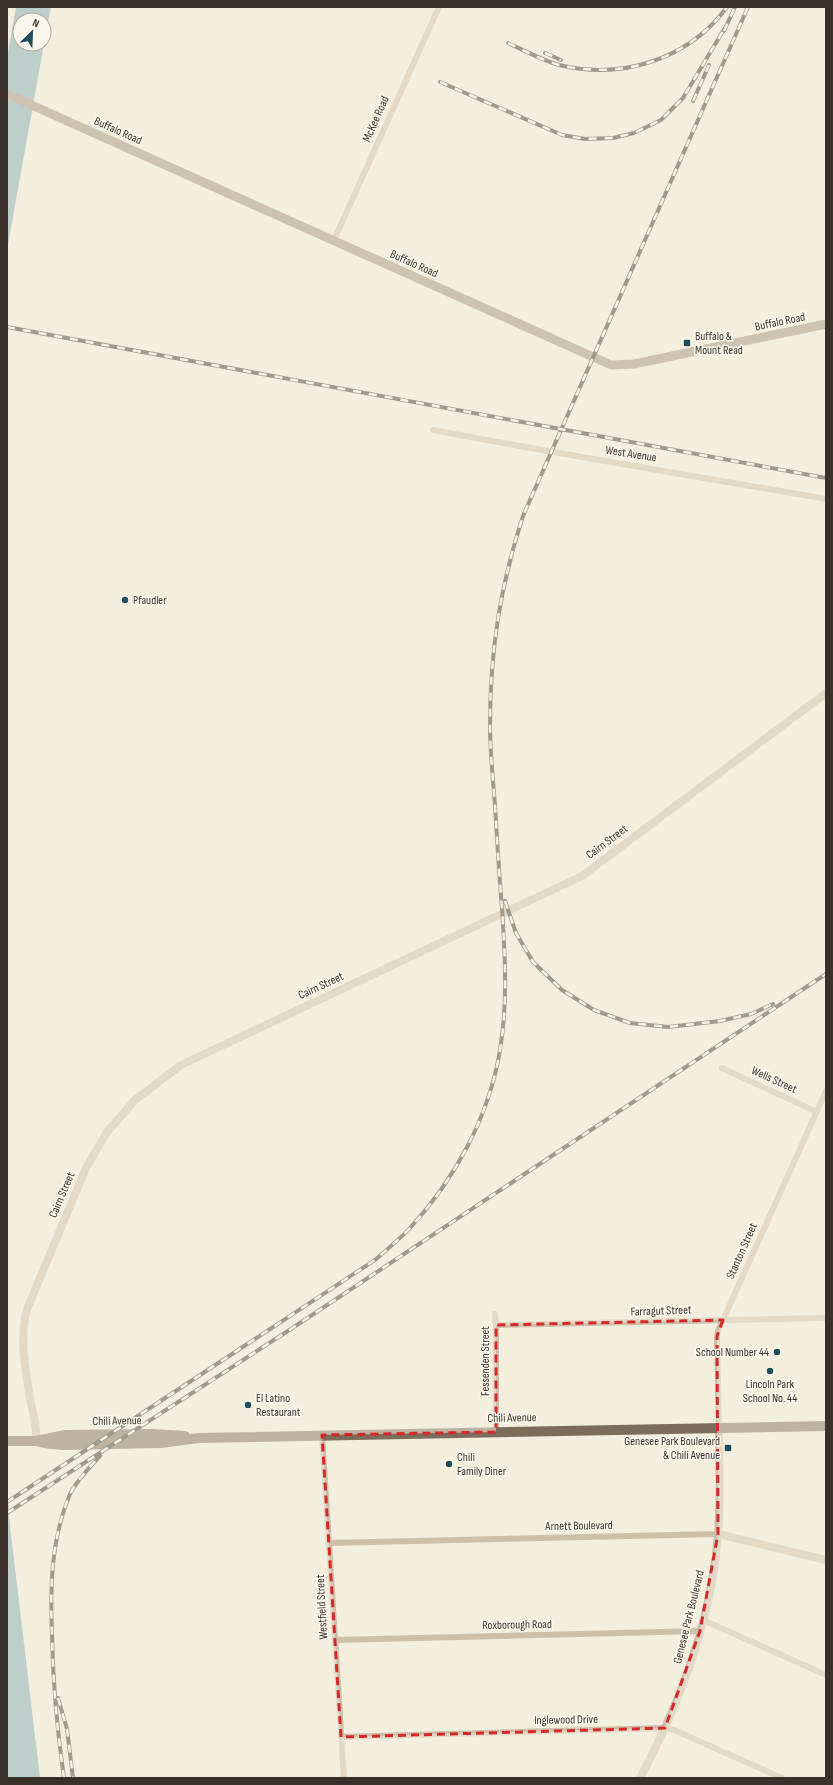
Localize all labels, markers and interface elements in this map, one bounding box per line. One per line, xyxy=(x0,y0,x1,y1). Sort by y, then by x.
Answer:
north arrow xyxy=(12,12,52,52)
text: N xyxy=(31,16,41,31)
street label: McKee Road xyxy=(359,94,393,144)
street label: Buffalo Road xyxy=(92,114,144,148)
street label: Buffalo Road xyxy=(388,247,440,281)
street label: Buffalo Road xyxy=(754,309,806,335)
place label: Buffalo & Mount Read xyxy=(695,329,743,358)
marker: Buffalo & Mount Read xyxy=(682,338,692,348)
street label: West Avenue xyxy=(604,443,658,465)
place label: Pfaudler xyxy=(133,593,167,608)
marker: Pfaudler xyxy=(120,595,130,605)
street label: Cairn Street xyxy=(583,821,631,863)
street label: Cairn Street xyxy=(296,969,346,1003)
street label: Wells Street xyxy=(749,1063,799,1097)
street label: Cairn Street xyxy=(46,1170,78,1220)
street label: Stanton Street xyxy=(723,1220,761,1281)
street label: Farragut Street xyxy=(630,1302,692,1320)
street label: Fessenden Street xyxy=(478,1326,493,1396)
place label: School Number 44 xyxy=(696,1345,769,1360)
marker: School Number 44 xyxy=(772,1347,782,1357)
marker: Lincoln Park School No. 44 xyxy=(765,1366,775,1376)
place label: Lincoln Park School No. 44 xyxy=(743,1377,797,1406)
place label: El Latino Restaurant xyxy=(256,1391,301,1420)
marker: El Latino Restaurant xyxy=(243,1400,253,1410)
street label: Chili Avenue xyxy=(487,1410,537,1426)
street label: Chili Avenue xyxy=(92,1413,142,1429)
place label: Genesee Park Boulevard & Chili Avenue xyxy=(624,1434,720,1463)
marker: Genesee Park Boulevard & Chili Avenue xyxy=(723,1443,733,1453)
place label: Chili Family Diner xyxy=(457,1450,507,1479)
marker: Chili Family Diner xyxy=(444,1459,454,1469)
street label: Arnett Boulevard xyxy=(544,1518,613,1534)
street label: Genesee Park Boulevard xyxy=(670,1569,708,1665)
street label: Westfield Street xyxy=(313,1574,331,1640)
street label: Roxborough Road xyxy=(482,1617,552,1633)
street label: Inglewood Drive xyxy=(534,1712,598,1728)

